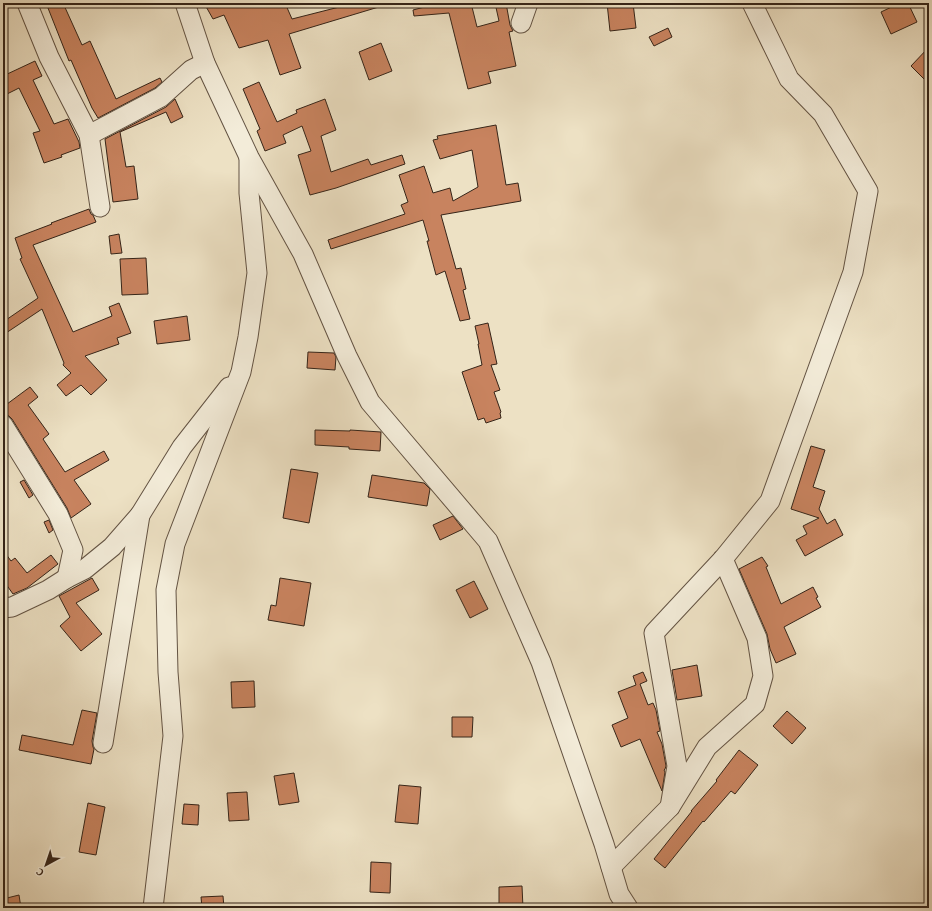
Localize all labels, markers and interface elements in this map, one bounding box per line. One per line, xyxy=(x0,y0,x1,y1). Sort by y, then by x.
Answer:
north arrow xyxy=(26,845,66,885)
text: С xyxy=(32,865,47,881)

